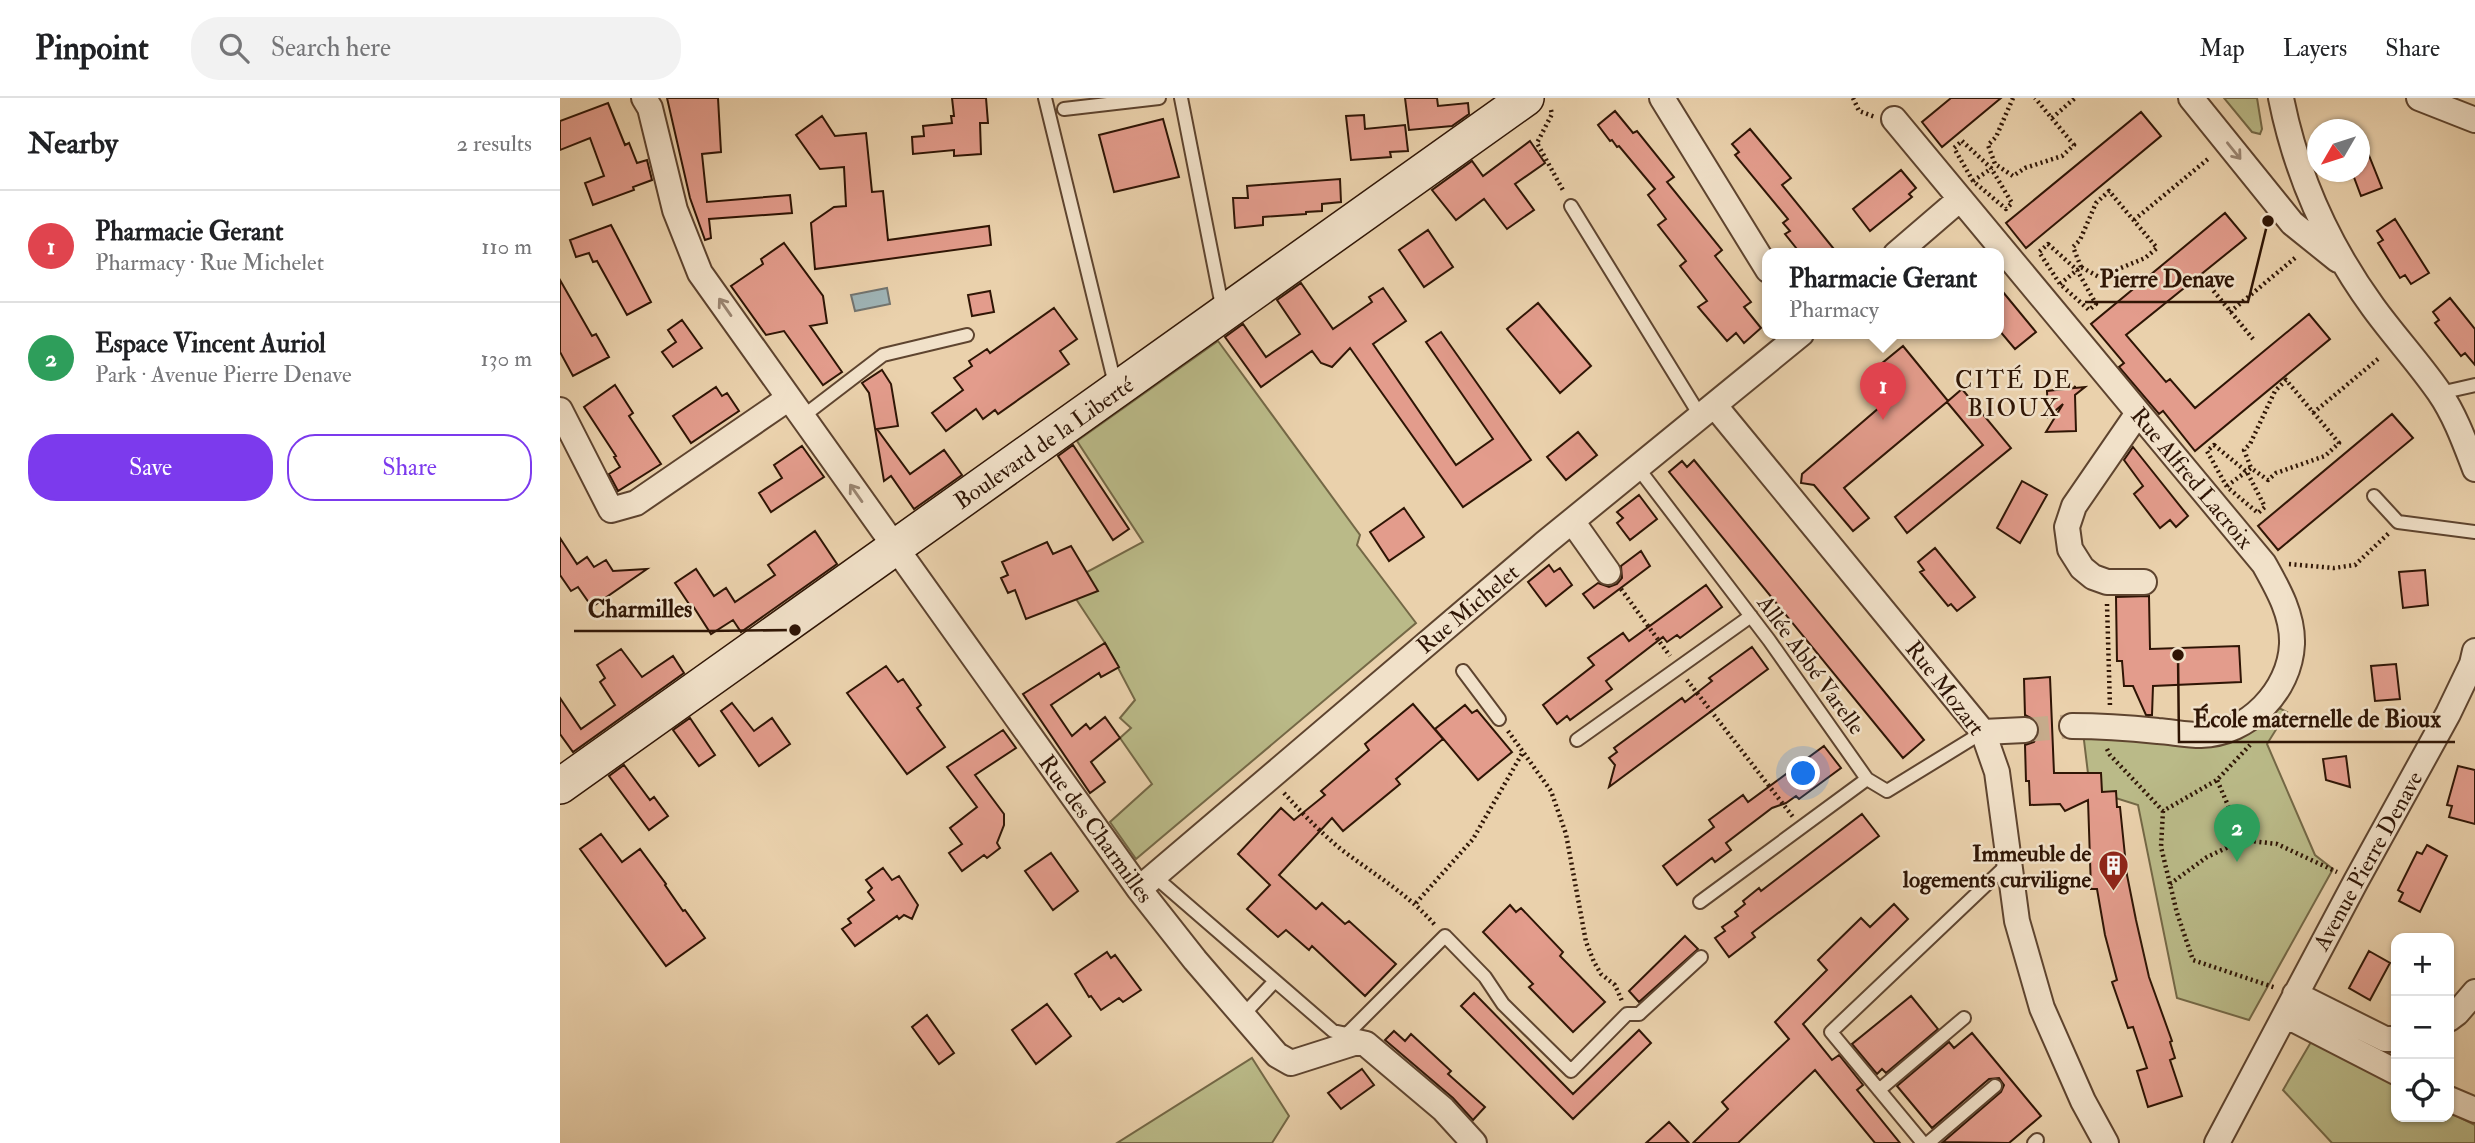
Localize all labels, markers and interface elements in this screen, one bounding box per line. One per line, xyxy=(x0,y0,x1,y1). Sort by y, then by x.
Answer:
search box xyxy=(191,17,681,80)
text: Pinpoint xyxy=(35,28,149,69)
icon: search xyxy=(215,29,253,67)
text: Search here xyxy=(271,32,391,64)
text: Map xyxy=(2200,33,2245,64)
text: Layers xyxy=(2283,33,2347,64)
text: Share xyxy=(2385,33,2440,64)
north arrow xyxy=(2307,119,2370,182)
text: Nearby xyxy=(28,125,118,162)
text: 2 results xyxy=(457,129,532,158)
one-way arrow xyxy=(2226,142,2241,160)
text: Pharmacie Gerant xyxy=(95,216,284,248)
text: 1 xyxy=(47,232,55,261)
text: 110 m xyxy=(481,232,532,261)
text: Pharmacy · Rue Michelet xyxy=(95,248,324,277)
popup xyxy=(1762,248,2004,339)
callout: Pierre Denave xyxy=(2085,257,2248,302)
text: Pharmacie Gerant xyxy=(1789,263,1977,295)
text: Pierre Denave xyxy=(2100,264,2234,295)
text: Pharmacy xyxy=(1789,295,1879,324)
one-way arrow xyxy=(717,298,732,317)
text: Espace Vincent Auriol xyxy=(95,328,326,360)
text: 2 xyxy=(45,344,57,373)
text: 130 m xyxy=(480,344,532,373)
text: Park · Avenue Pierre Denave xyxy=(95,360,352,389)
pin: 1 xyxy=(1860,362,1906,420)
district label: CITÉ DE BIOUX xyxy=(1955,364,2073,424)
street label: Boulevard de la Liberté xyxy=(949,370,1140,516)
street label: Rue Alfred Lacroix xyxy=(2124,401,2260,555)
button: Save xyxy=(28,434,273,501)
button: Share xyxy=(287,434,532,501)
one-way arrow xyxy=(849,484,864,503)
street label: Rue Michelet xyxy=(1411,558,1525,660)
callout: Charmilles xyxy=(574,586,707,631)
street label: Allée Abbé Varelle xyxy=(1750,589,1872,741)
text: Charmilles xyxy=(588,594,692,625)
street label: Rue Mozart xyxy=(1899,635,1991,741)
callout: École maternelle de Bioux xyxy=(2179,697,2455,742)
text: École maternelle de Bioux xyxy=(2193,703,2441,735)
street label: Rue des Charmilles xyxy=(1032,749,1160,909)
your location xyxy=(1786,756,1820,790)
street label: Avenue Pierre Denave xyxy=(2306,766,2429,957)
pin: 2 xyxy=(2214,804,2260,862)
place label: Immeuble de logements curviligne xyxy=(1902,839,2091,895)
building icon: Immeuble de logements curviligne xyxy=(2097,849,2131,893)
map controls xyxy=(2391,933,2454,1122)
button: + xyxy=(2391,933,2454,996)
button: − xyxy=(2391,996,2454,1059)
button: locate xyxy=(2391,1059,2454,1122)

